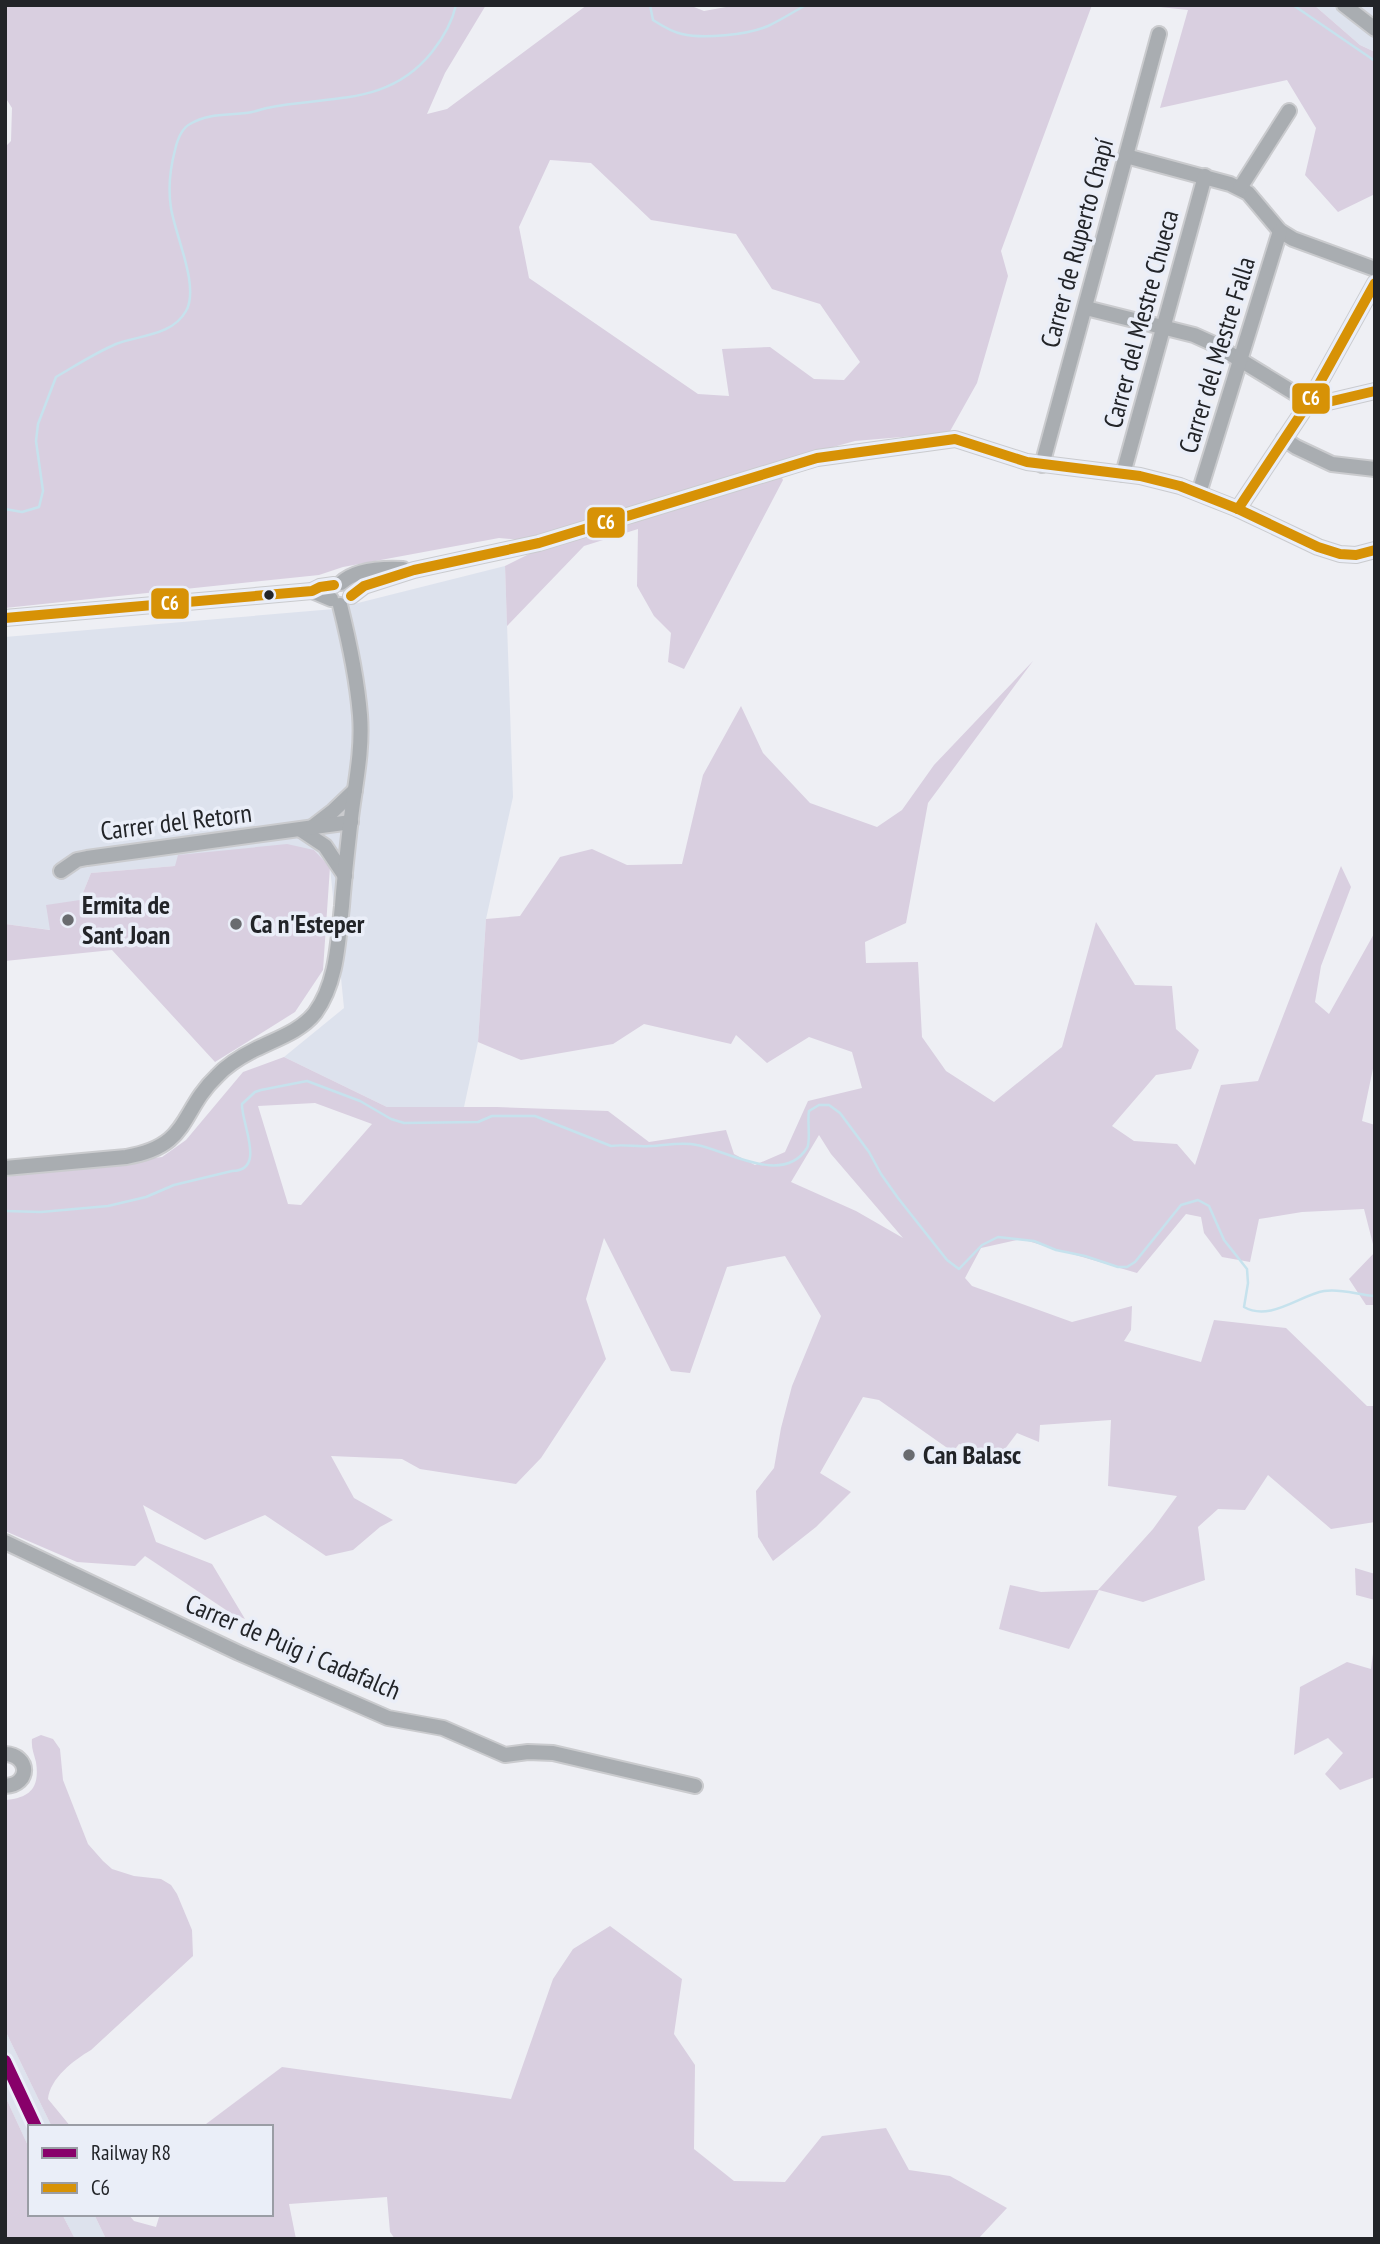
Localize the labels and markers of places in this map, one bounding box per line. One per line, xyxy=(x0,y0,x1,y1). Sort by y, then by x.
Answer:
unlabelled marker xyxy=(262,588,276,602)
place label: Ermita de Sant Joan xyxy=(82,888,170,951)
place label: Ca n'Esteper xyxy=(250,907,365,940)
marker: Ermita de Sant Joan xyxy=(60,912,76,928)
marker: Ca n'Esteper xyxy=(228,916,244,932)
place label: Can Balasc xyxy=(923,1438,1021,1471)
marker: Can Balasc xyxy=(901,1447,917,1463)

